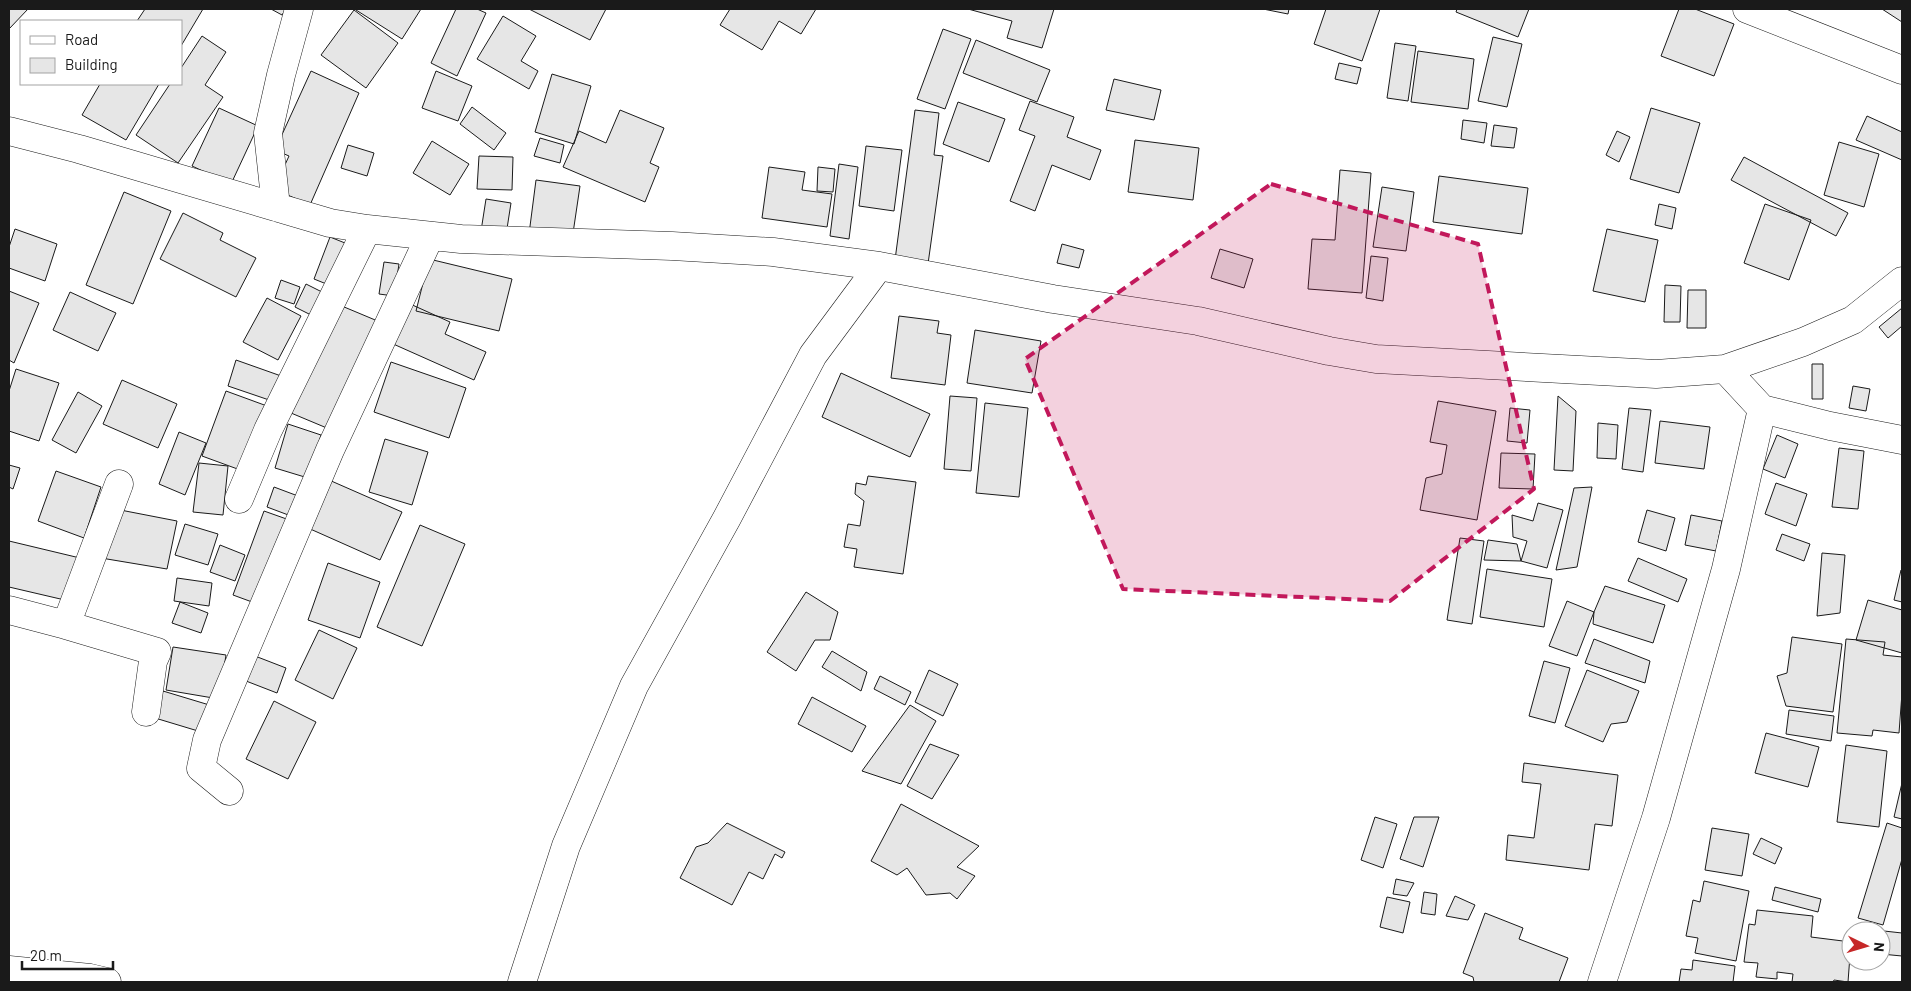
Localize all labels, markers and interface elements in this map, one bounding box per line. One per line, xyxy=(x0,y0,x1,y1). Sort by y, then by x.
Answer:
legend xyxy=(20,20,182,85)
text: Road xyxy=(65,30,98,48)
text: Building xyxy=(65,55,118,73)
north arrow xyxy=(1841,921,1891,971)
scale bar xyxy=(22,938,114,970)
text: N xyxy=(1871,942,1888,953)
text: 20 m xyxy=(30,946,62,964)

